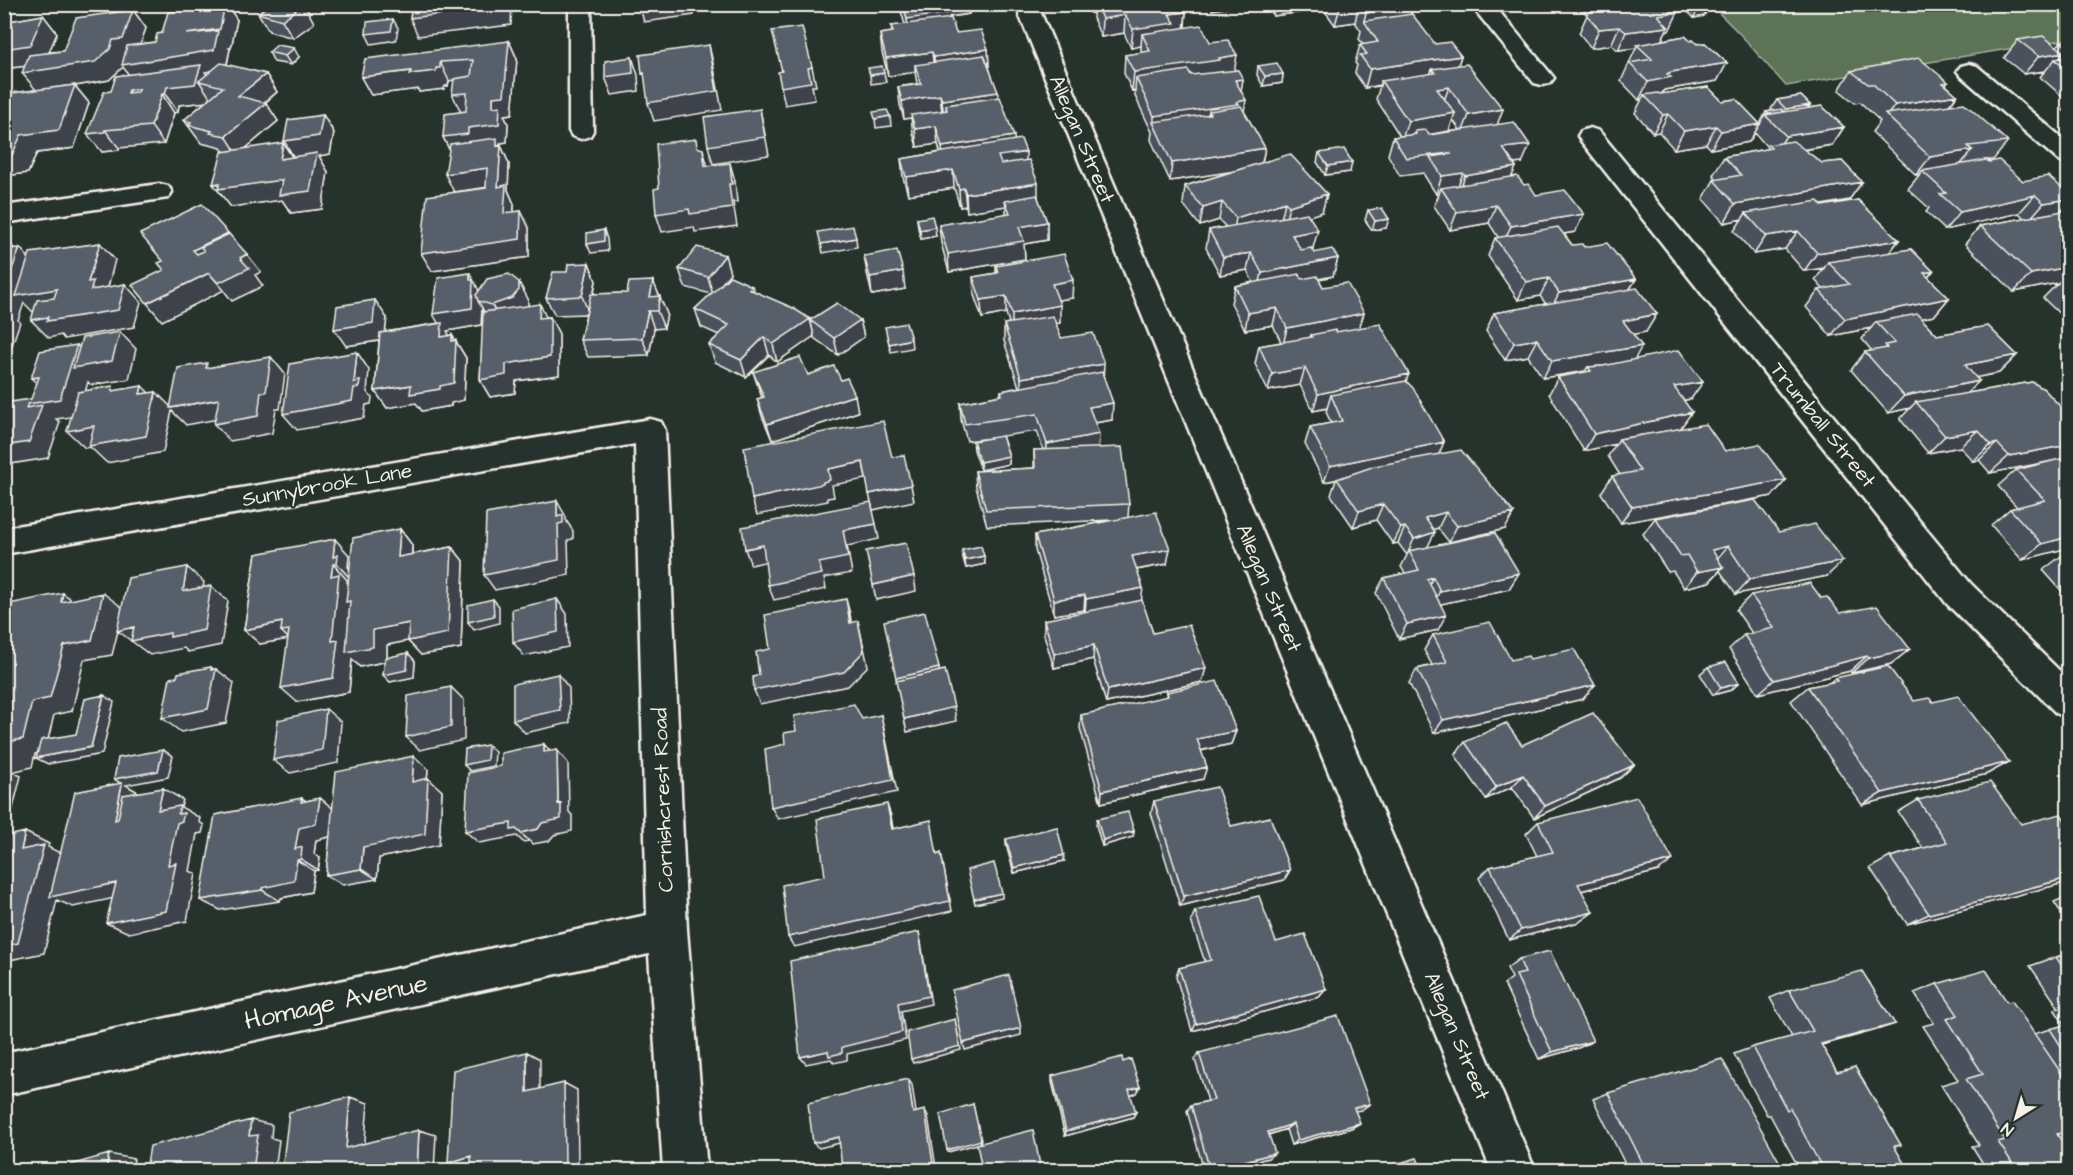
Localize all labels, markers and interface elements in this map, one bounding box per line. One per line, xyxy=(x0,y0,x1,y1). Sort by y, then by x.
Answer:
street label: Allegan Street xyxy=(1040,70,1122,209)
street label: Trumball Street xyxy=(1763,356,1883,494)
street label: Sunnybrook Lane xyxy=(240,456,415,516)
street label: Allegan Street xyxy=(1227,519,1309,658)
street label: Cornishcrest Road xyxy=(645,707,681,893)
street label: Homage Avenue xyxy=(241,965,431,1041)
street label: Allegan Street xyxy=(1415,967,1497,1106)
north arrow xyxy=(1986,1088,2046,1148)
text: N xyxy=(1997,1117,2018,1141)

